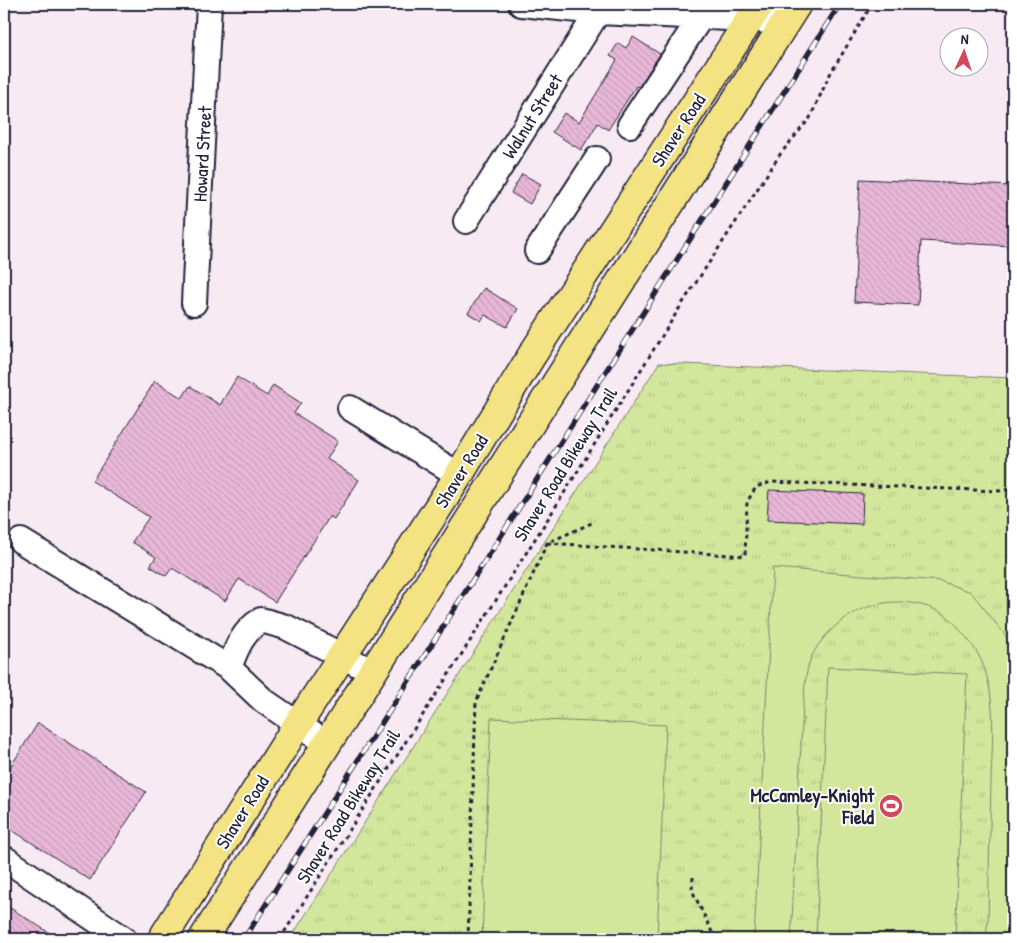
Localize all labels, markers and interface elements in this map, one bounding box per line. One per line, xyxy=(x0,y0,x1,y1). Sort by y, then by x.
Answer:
north arrow xyxy=(940,28,990,78)
text: N xyxy=(960,29,969,48)
street label: Walnut Street xyxy=(496,68,569,163)
street label: Shaver Road xyxy=(645,88,712,172)
street label: Howard Street xyxy=(187,105,218,203)
street label: Shaver Road Bikeway Trail xyxy=(507,381,624,546)
street label: Shaver Road xyxy=(428,429,494,513)
street label: Shaver Road Bikeway Trail xyxy=(290,723,407,888)
street label: Shaver Road xyxy=(209,770,275,854)
place label: McCamley-Knight Field xyxy=(750,782,875,830)
sports icon: McCamley-Knight Field xyxy=(878,793,904,819)

